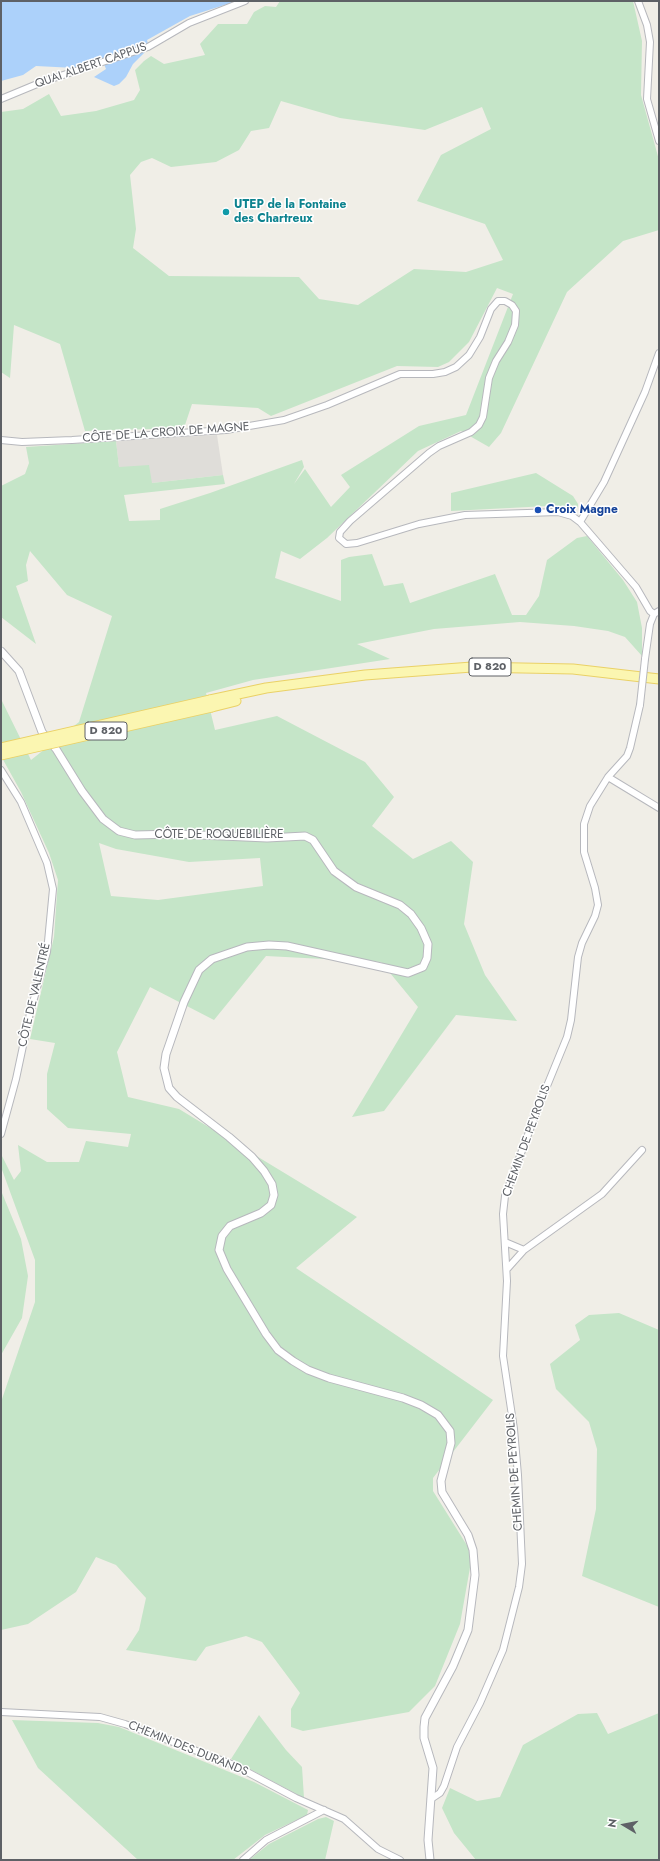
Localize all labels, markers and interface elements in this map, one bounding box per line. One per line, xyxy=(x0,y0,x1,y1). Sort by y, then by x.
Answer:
street label: QUAI ALBERT CAPPUS xyxy=(33,40,149,92)
place label: UTEP de la Fontaine des Chartreux xyxy=(234,198,346,226)
marker: UTEP de la Fontaine des Chartreux xyxy=(221,207,231,217)
street label: CÔTE DE LA CROIX DE MAGNE xyxy=(82,420,250,446)
place label: Croix Magne xyxy=(546,503,618,517)
marker: Croix Magne xyxy=(533,505,543,515)
road number: D 820 xyxy=(469,658,511,676)
road number: D 820 xyxy=(85,722,127,740)
street label: CÔTE DE ROQUEBILIÈRE xyxy=(154,828,284,842)
street label: CÔTE DE VALENTRÉ xyxy=(16,942,54,1048)
street label: CHEMIN DE PEYROLIS xyxy=(500,1083,554,1199)
street label: CHEMIN DE PEYROLIS xyxy=(504,1412,526,1532)
street label: CHEMIN DES DURANDS xyxy=(126,1718,250,1780)
north arrow xyxy=(604,1805,644,1845)
text: N xyxy=(604,1817,621,1829)

